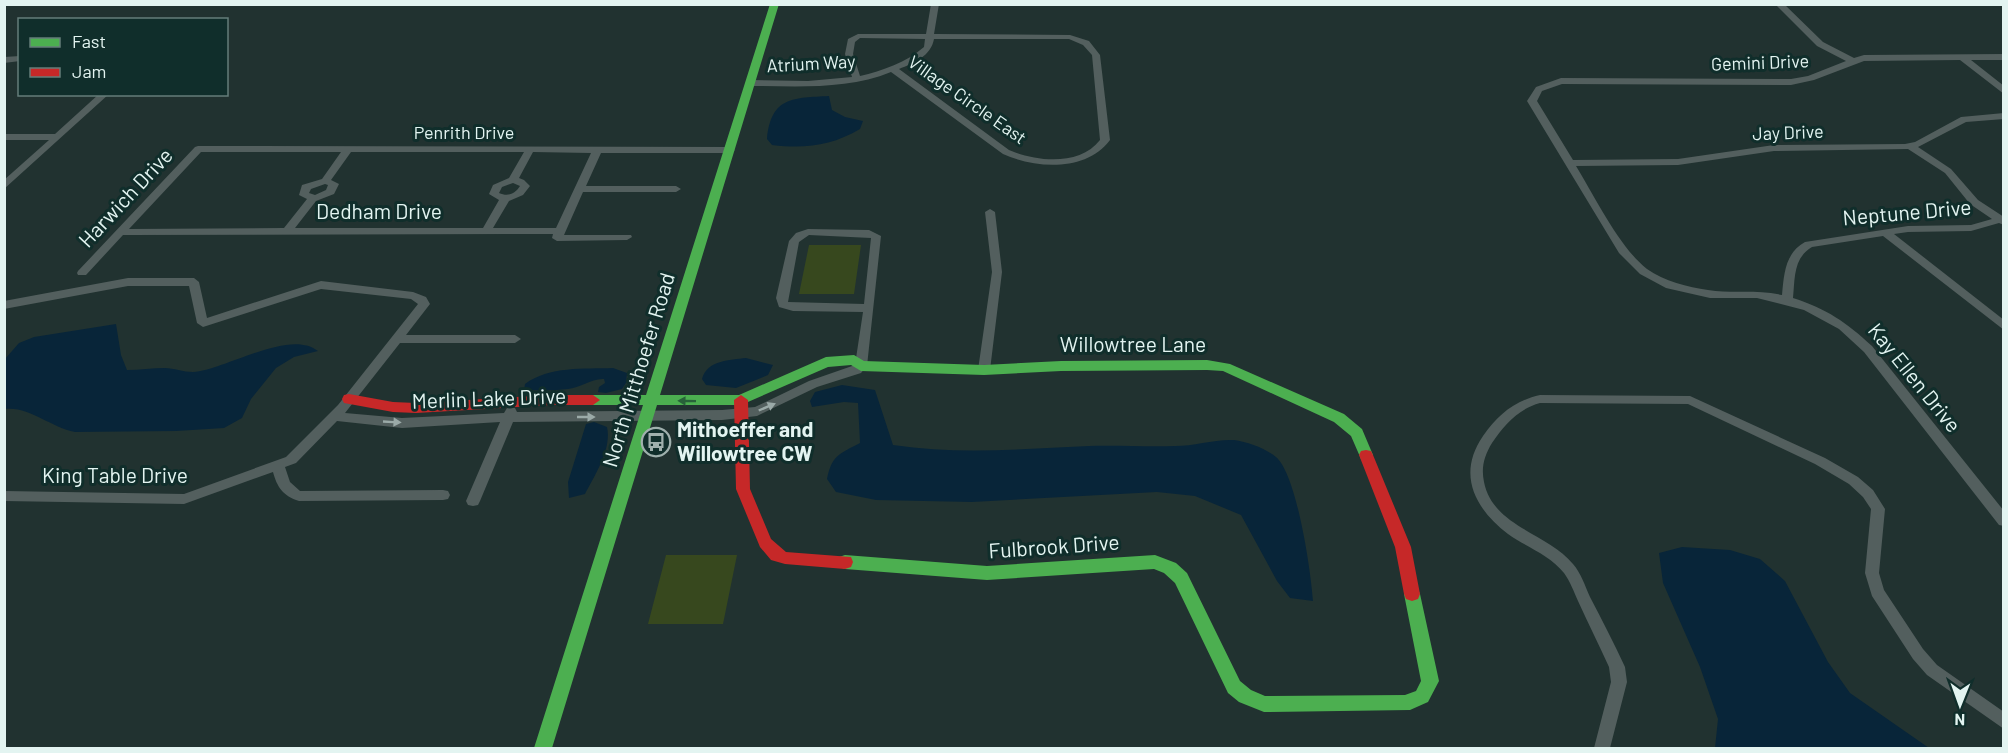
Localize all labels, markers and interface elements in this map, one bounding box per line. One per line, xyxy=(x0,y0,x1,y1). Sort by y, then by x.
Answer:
legend xyxy=(18,18,228,96)
text: Fast xyxy=(72,30,106,52)
street label: Gemini Drive xyxy=(1711,49,1809,75)
street label: Atrium Way xyxy=(766,50,856,76)
street label: Village Circle East xyxy=(904,50,1031,148)
text: Jam xyxy=(72,60,106,82)
street label: Jay Drive xyxy=(1752,120,1824,144)
street label: Penrith Drive xyxy=(414,121,514,143)
street label: Harwich Drive xyxy=(73,142,177,252)
street label: Neptune Drive xyxy=(1841,193,1972,230)
street label: Dedham Drive xyxy=(316,198,442,223)
street label: North Mitthoefer Road xyxy=(596,269,679,470)
street label: Kay Ellen Drive xyxy=(1864,317,1967,437)
street label: Willowtree Lane xyxy=(1060,331,1206,356)
street label: Merlin Lake Drive xyxy=(411,382,567,413)
one-way arrow xyxy=(677,396,696,405)
one-way arrow xyxy=(758,402,776,412)
one-way arrow xyxy=(577,412,596,422)
place label: Mithoeffer and Willowtree CW xyxy=(677,416,813,465)
one-way arrow xyxy=(382,418,401,427)
bus stop icon: Mithoeffer and Willowtree CW xyxy=(640,426,672,458)
street label: King Table Drive xyxy=(42,462,188,487)
street label: Fulbrook Drive xyxy=(988,528,1120,563)
north arrow xyxy=(1930,675,1990,735)
text: N xyxy=(1954,711,1965,730)

